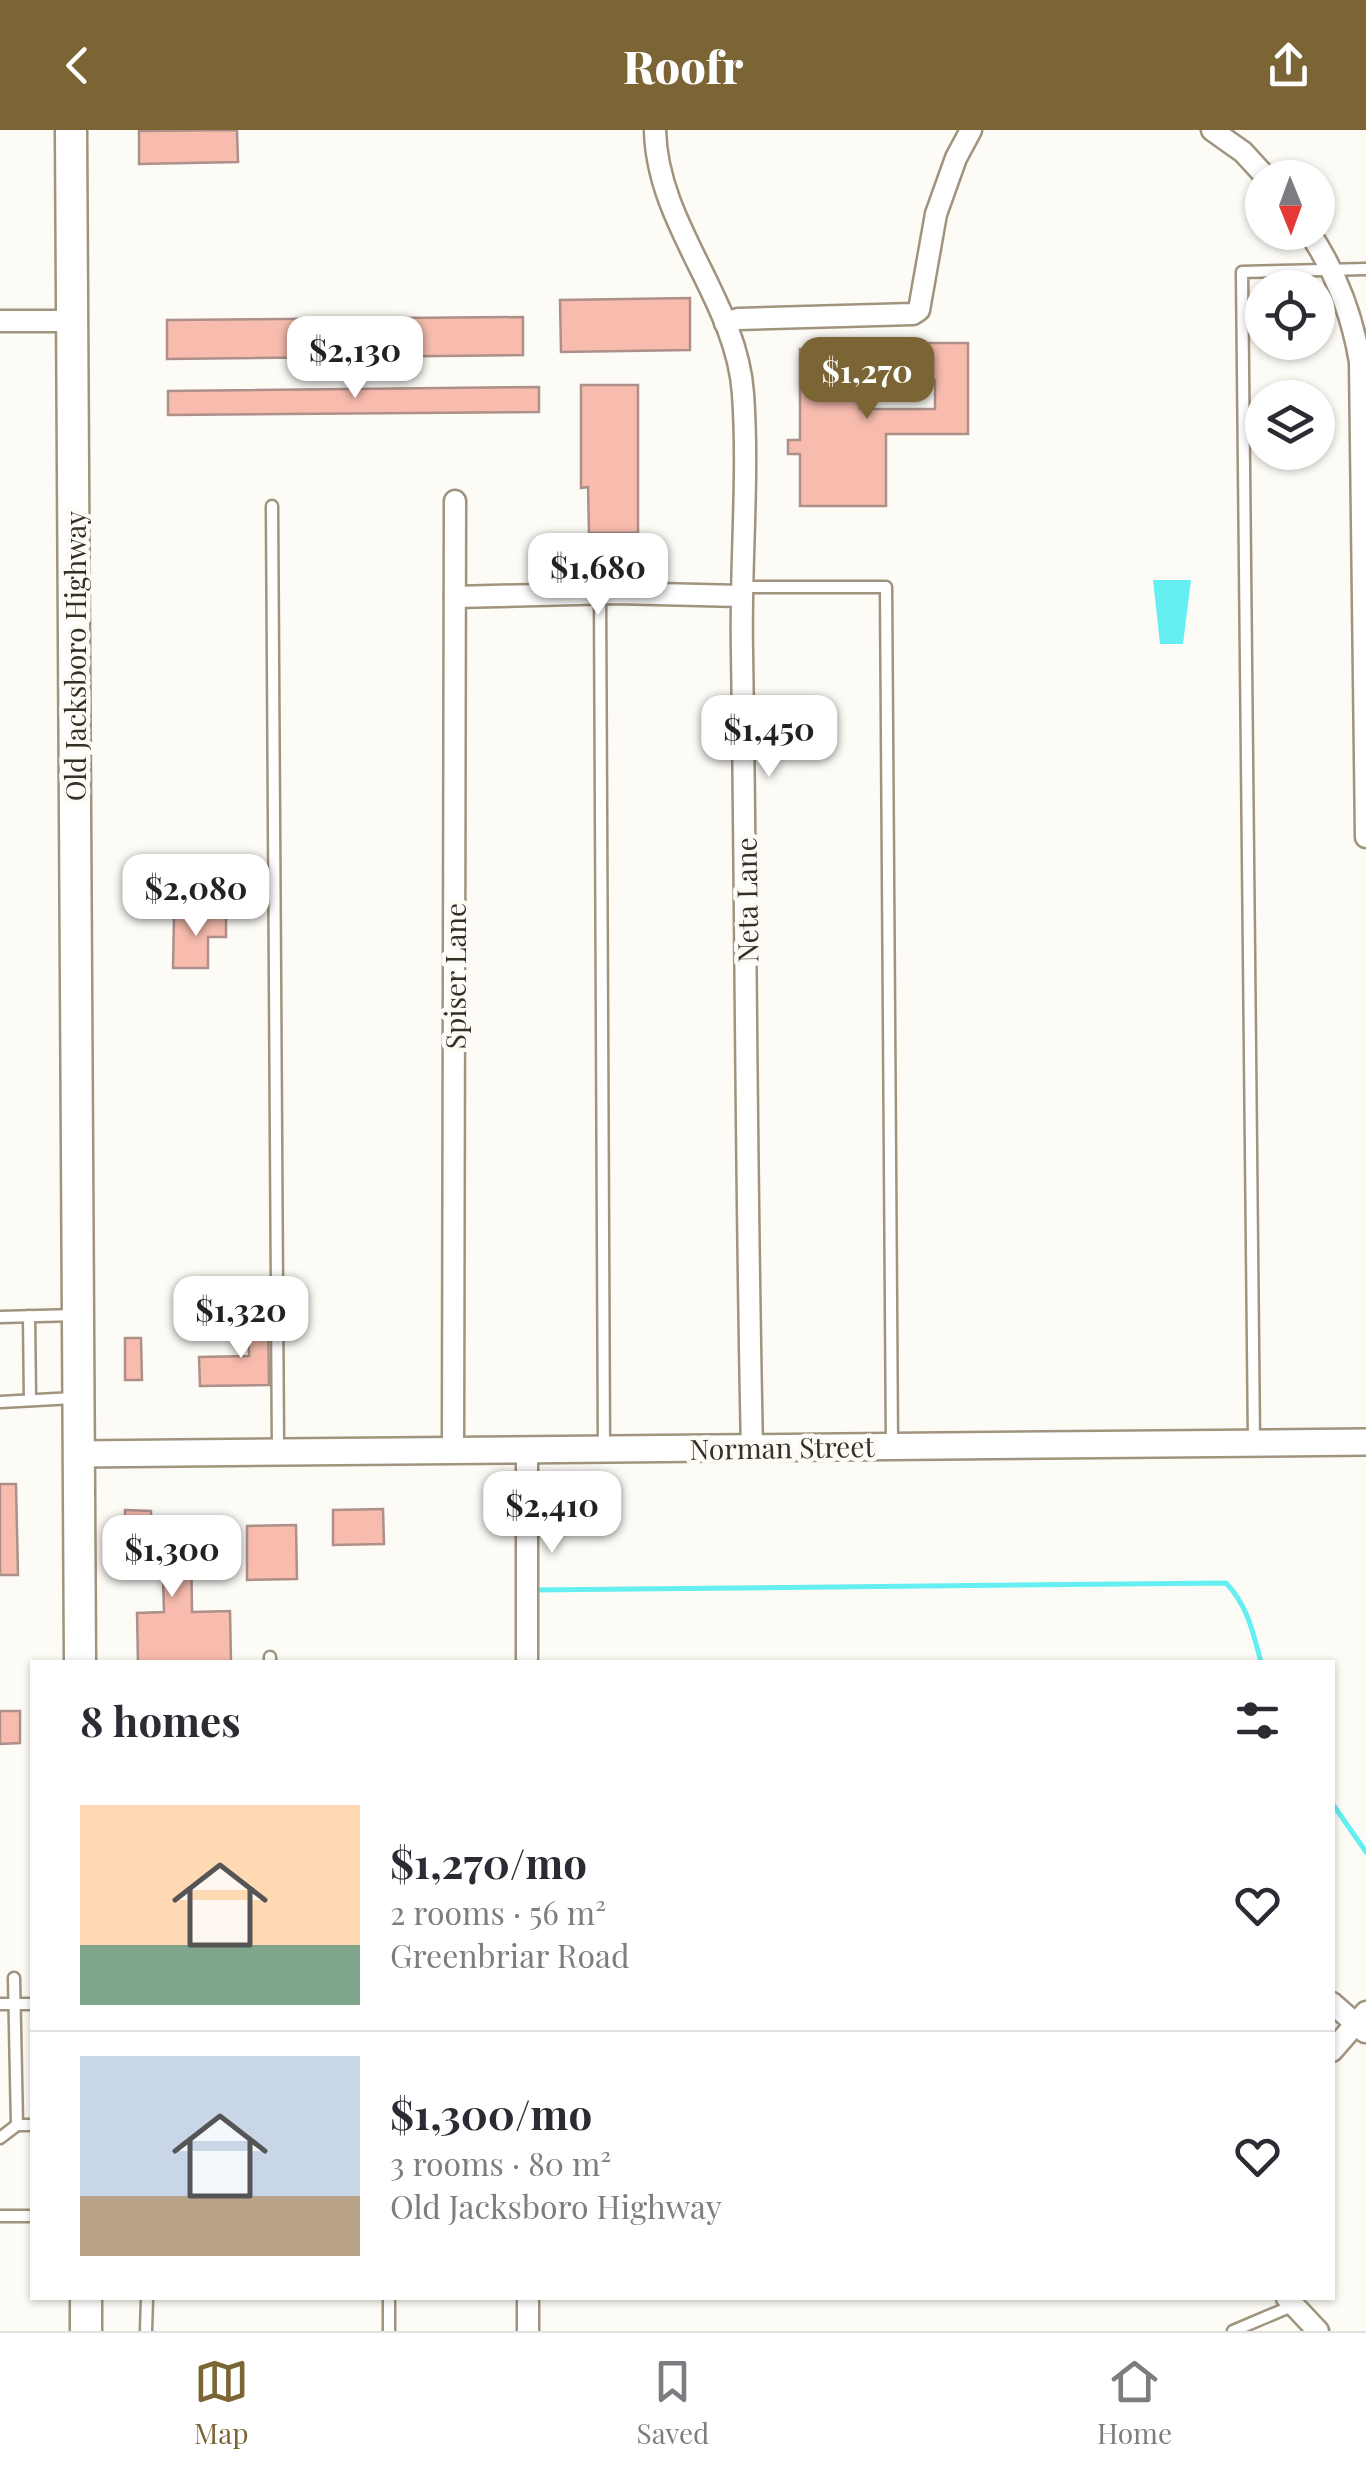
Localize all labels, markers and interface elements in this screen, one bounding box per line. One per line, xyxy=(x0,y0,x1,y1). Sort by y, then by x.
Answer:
text: Roofr xyxy=(623,35,743,95)
icon: back xyxy=(50,38,105,93)
icon: share xyxy=(1261,38,1316,93)
north arrow xyxy=(1245,160,1335,250)
map controls xyxy=(1245,160,1335,470)
button: locate xyxy=(1245,270,1335,360)
pin: $2,130 xyxy=(274,316,436,401)
text: $2,130 xyxy=(309,327,401,370)
pin: $1,270 xyxy=(786,337,948,422)
text: $1,270 xyxy=(821,348,913,391)
button: layers xyxy=(1245,380,1335,470)
street label: Old Jacksboro Highway xyxy=(56,511,93,801)
pin: $1,680 xyxy=(517,533,679,618)
text: $1,680 xyxy=(550,544,646,587)
pin: $1,450 xyxy=(688,695,850,780)
text: $1,450 xyxy=(723,706,815,749)
street label: Neta Lane xyxy=(726,837,766,963)
pin: $2,080 xyxy=(115,854,277,939)
text: $2,080 xyxy=(144,865,248,908)
street label: Spiser Lane xyxy=(436,903,473,1049)
pin: $1,320 xyxy=(160,1276,322,1361)
text: $1,320 xyxy=(195,1287,287,1330)
street label: Norman Street xyxy=(689,1427,876,1467)
pin: $2,410 xyxy=(471,1471,633,1556)
text: $2,410 xyxy=(505,1482,599,1525)
pin: $1,300 xyxy=(91,1515,253,1600)
text: $1,300 xyxy=(124,1526,220,1569)
text: 8 homes xyxy=(80,1692,241,1748)
icon: filters xyxy=(1230,1693,1285,1748)
text: $1,270/mo xyxy=(390,1834,587,1890)
icon: home xyxy=(160,1845,280,1965)
icon: heart xyxy=(1230,1878,1285,1933)
text: 2 rooms · 56 m² xyxy=(390,1890,606,1933)
text: Greenbriar Road xyxy=(390,1933,630,1976)
text: $1,300/mo xyxy=(390,2085,592,2141)
icon: home xyxy=(160,2096,280,2216)
icon: heart xyxy=(1230,2129,1285,2184)
text: 3 rooms · 80 m² xyxy=(390,2141,611,2184)
text: Old Jacksboro Highway xyxy=(390,2184,722,2227)
tab: Map xyxy=(194,2354,249,2451)
tab: Saved xyxy=(637,2354,709,2451)
tab: Home xyxy=(1097,2354,1172,2451)

